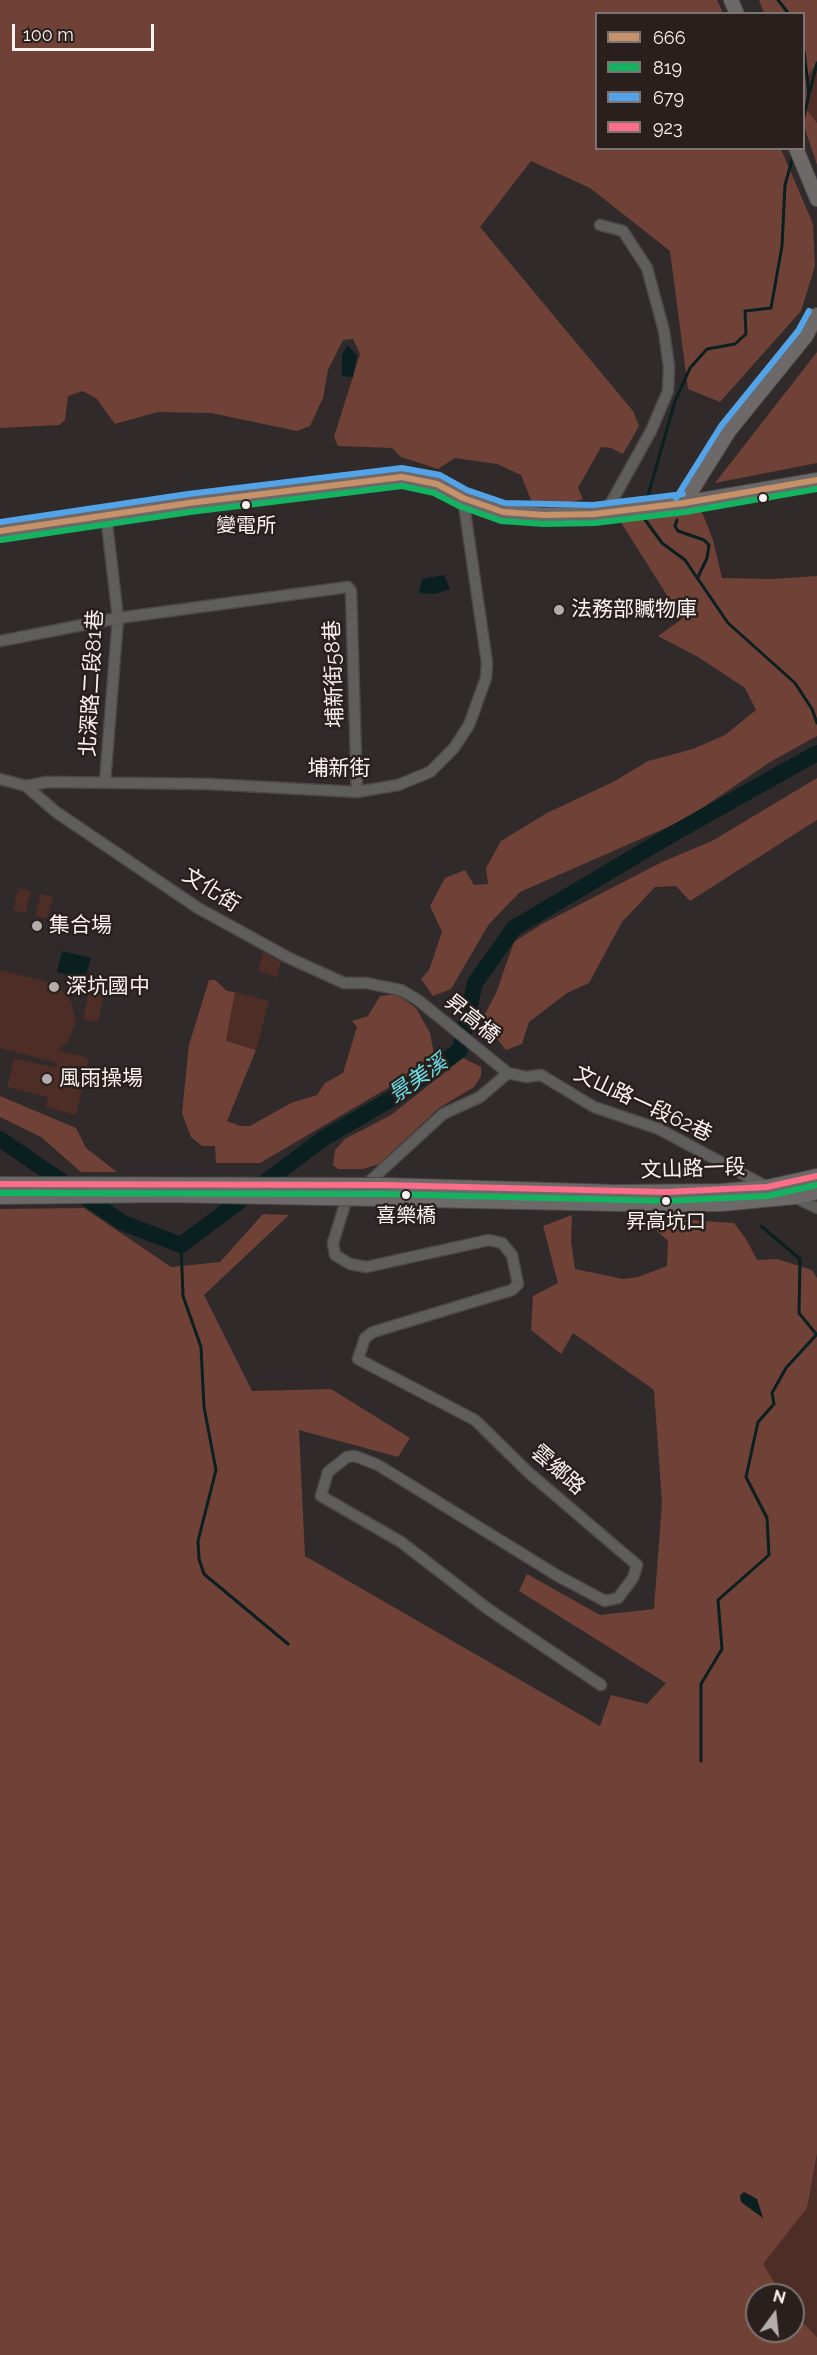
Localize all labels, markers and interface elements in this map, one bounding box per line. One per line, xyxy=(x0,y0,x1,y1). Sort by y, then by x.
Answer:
scale bar xyxy=(15,12,158,50)
legend xyxy=(595,12,805,150)
text: 100 m xyxy=(23,24,74,45)
text: 666 xyxy=(653,27,686,48)
text: 819 xyxy=(653,57,682,78)
text: 679 xyxy=(653,87,684,108)
text: 923 xyxy=(653,117,683,138)
unlabelled marker xyxy=(757,492,769,504)
marker: 變電所 xyxy=(240,499,252,511)
place label: 變電所 xyxy=(216,514,276,538)
place label: 法務部贓物庫 xyxy=(571,597,697,623)
marker: 法務部贓物庫 xyxy=(552,603,566,617)
street label: 北深路二段81巷 xyxy=(76,609,108,757)
street label: 埔新街58巷 xyxy=(320,620,348,728)
street label: 埔新街 xyxy=(308,756,370,782)
street label: 文化街 xyxy=(178,863,244,917)
place label: 集合場 xyxy=(49,913,112,939)
marker: 集合場 xyxy=(30,919,44,933)
place label: 深坑國中 xyxy=(66,974,150,1000)
marker: 深坑國中 xyxy=(47,980,61,994)
street label: 昇高橋 xyxy=(440,989,504,1049)
water label: 景美溪 xyxy=(383,1049,453,1109)
street label: 文山路一段62巷 xyxy=(570,1061,716,1147)
place label: 風雨操場 xyxy=(59,1066,143,1092)
marker: 風雨操場 xyxy=(40,1072,54,1086)
street label: 文山路一段 xyxy=(640,1155,746,1183)
marker: 喜樂橋 xyxy=(400,1189,412,1201)
marker: 昇高坑口 xyxy=(660,1195,672,1207)
place label: 喜樂橋 xyxy=(376,1204,436,1228)
place label: 昇高坑口 xyxy=(626,1210,706,1234)
street label: 雲鄉路 xyxy=(526,1440,590,1500)
north arrow xyxy=(745,2283,805,2343)
text: N xyxy=(771,2286,788,2308)

